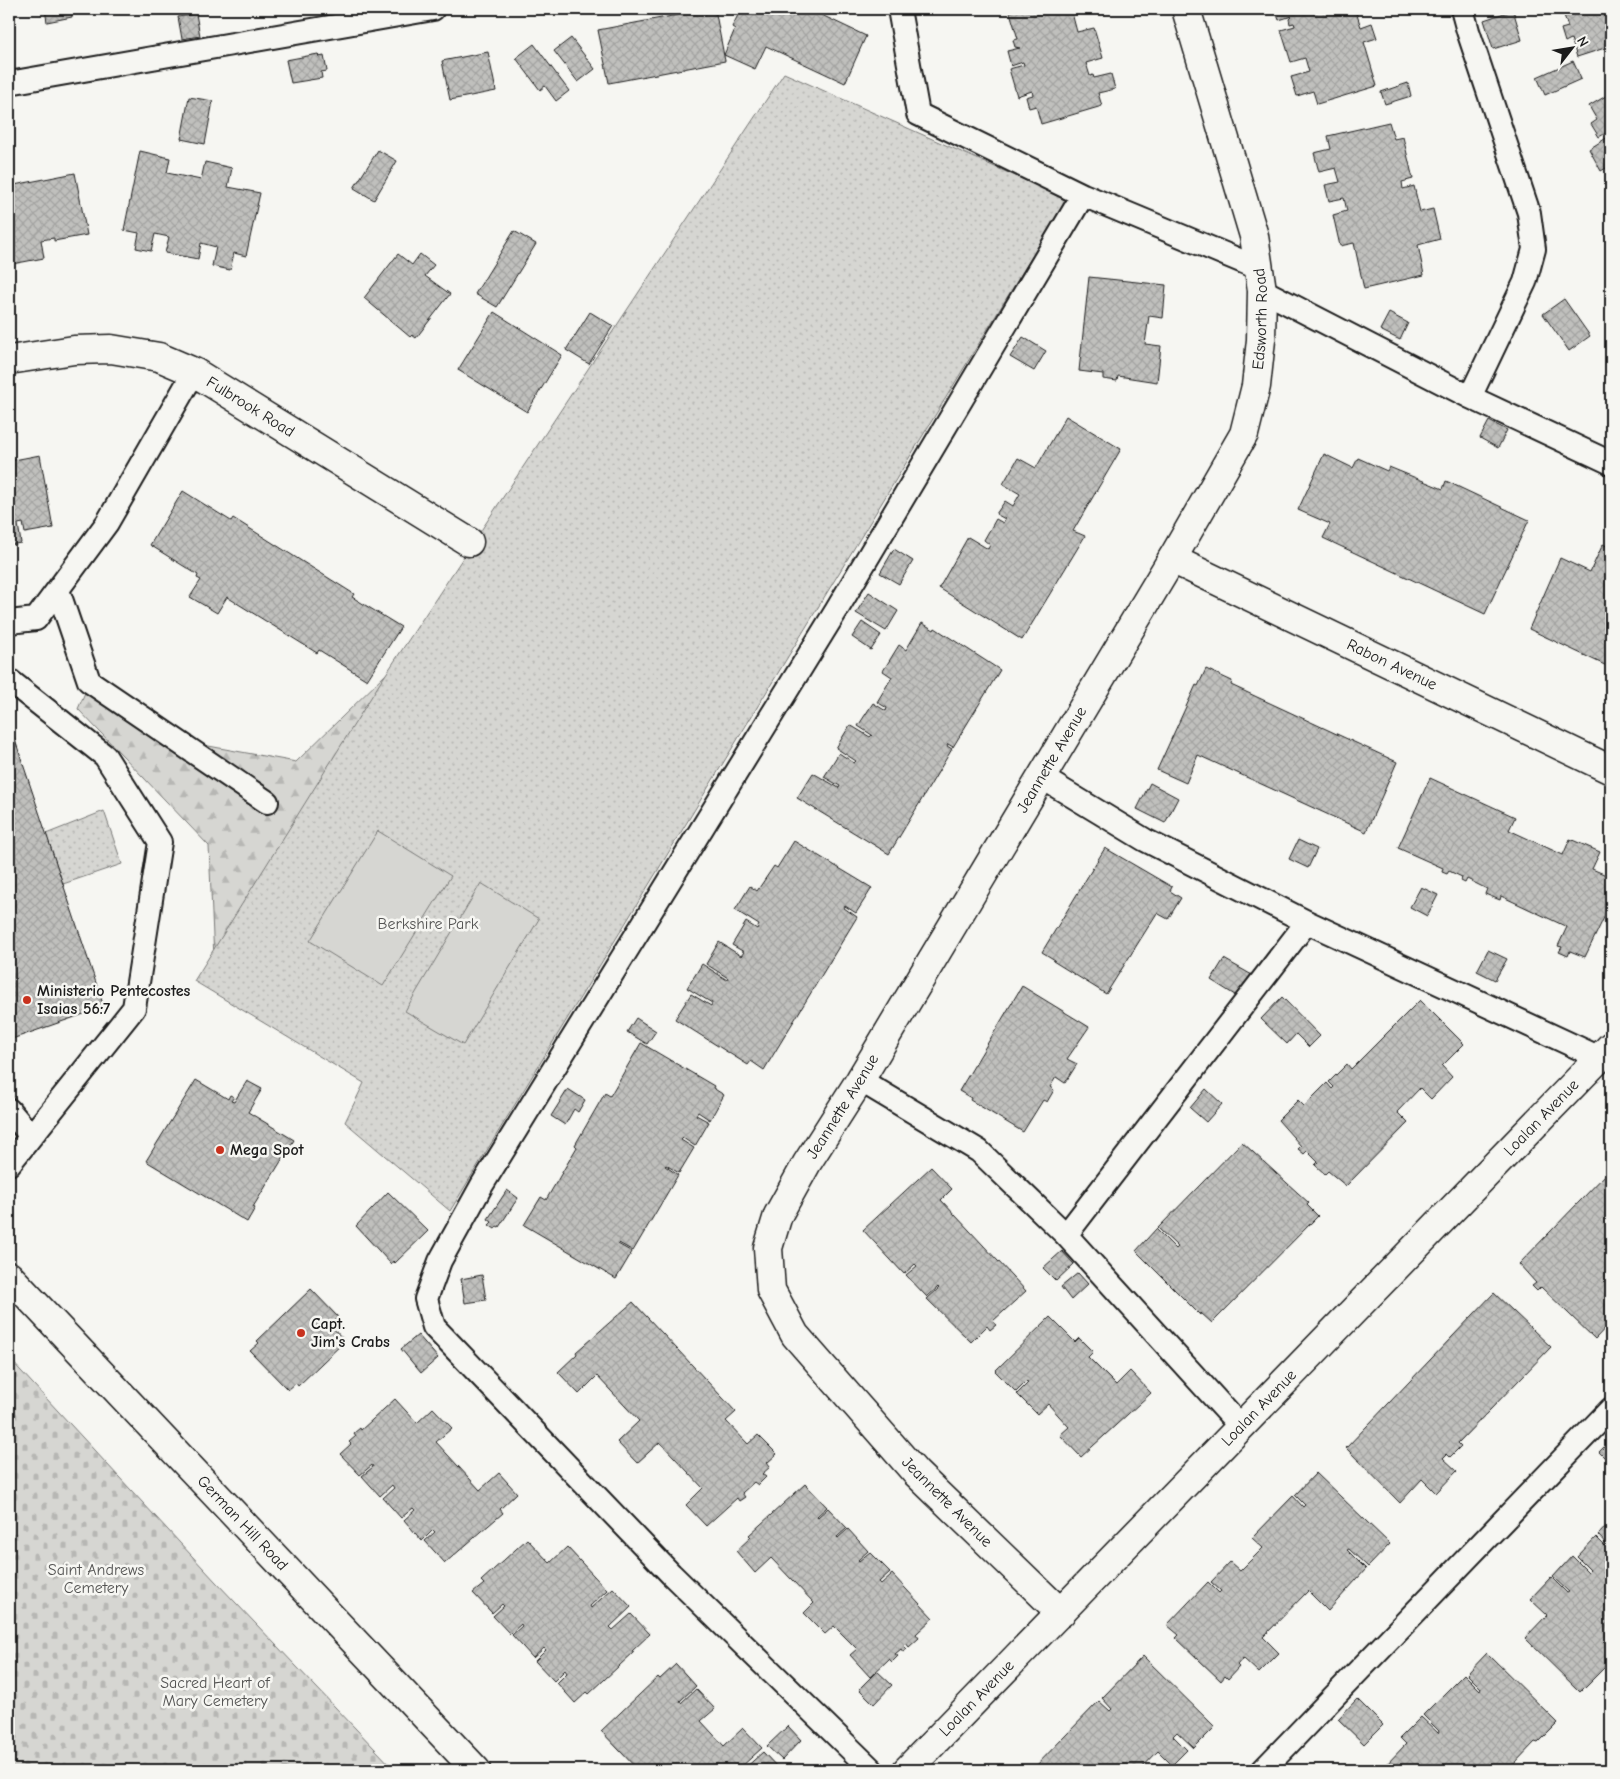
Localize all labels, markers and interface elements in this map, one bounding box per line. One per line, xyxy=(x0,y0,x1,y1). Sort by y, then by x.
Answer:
north arrow xyxy=(1548,22,1598,72)
text: N xyxy=(1573,33,1592,50)
street label: Edsworth Road xyxy=(1249,267,1271,371)
street label: Fulbrook Road xyxy=(203,373,298,441)
street label: Rabon Avenue xyxy=(1344,635,1440,694)
street label: Jeannette Avenue xyxy=(1013,704,1090,816)
park label: Berkshire Park xyxy=(378,915,479,933)
place label: Ministerio Pentecostes Isaias 56:7 xyxy=(37,982,191,1018)
marker: Ministerio Pentecostes Isaias 56:7 xyxy=(21,994,33,1006)
street label: Jeannette Avenue xyxy=(803,1051,882,1162)
street label: Loalan Avenue xyxy=(1500,1076,1582,1159)
place label: Mega Spot xyxy=(230,1141,305,1159)
marker: Mega Spot xyxy=(214,1144,226,1156)
place label: Capt. Jim's Crabs xyxy=(311,1315,390,1351)
marker: Capt. Jim's Crabs xyxy=(295,1327,307,1339)
street label: Loalan Avenue xyxy=(1218,1366,1300,1450)
street label: Jeannette Avenue xyxy=(898,1453,996,1551)
street label: German Hill Road xyxy=(194,1472,292,1574)
park label: Saint Andrews Cemetery xyxy=(48,1561,145,1597)
street label: Loalan Avenue xyxy=(936,1656,1018,1740)
park label: Sacred Heart of Mary Cemetery xyxy=(160,1674,271,1710)

